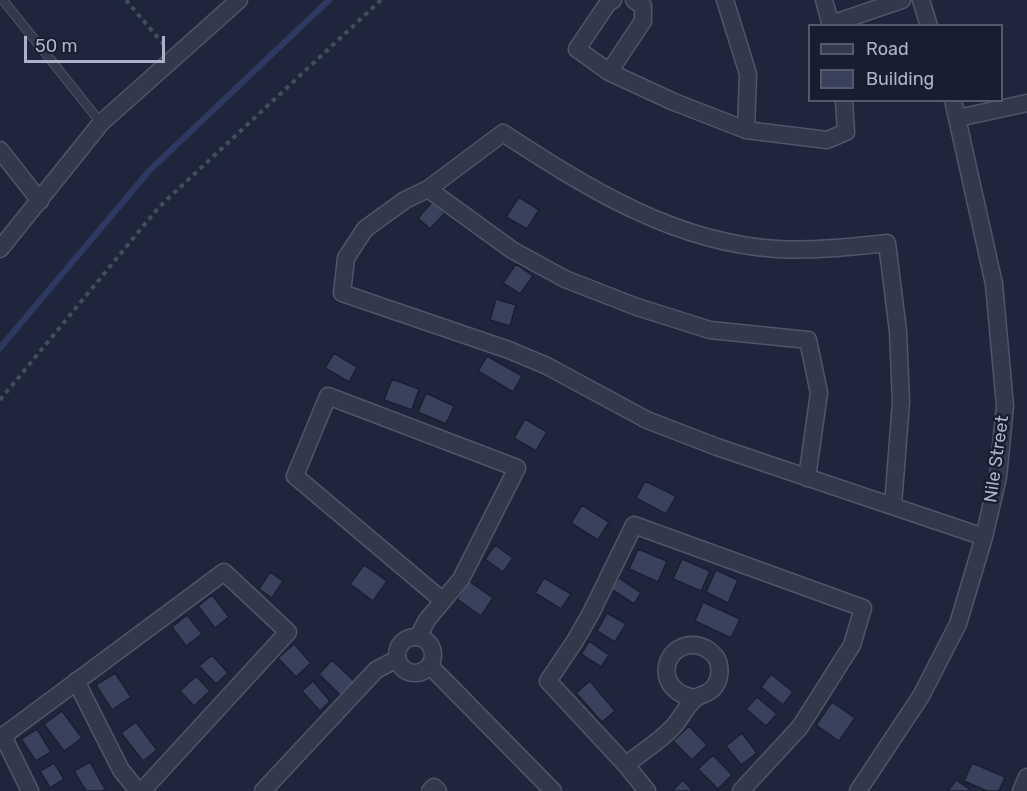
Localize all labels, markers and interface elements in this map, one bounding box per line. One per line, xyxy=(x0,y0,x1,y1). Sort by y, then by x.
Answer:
scale bar xyxy=(27,24,168,62)
legend xyxy=(808,24,1003,102)
text: 50 m xyxy=(35,35,78,57)
text: Road xyxy=(866,38,909,60)
text: Building xyxy=(866,68,934,90)
street label: Nile Street xyxy=(980,414,1014,504)

